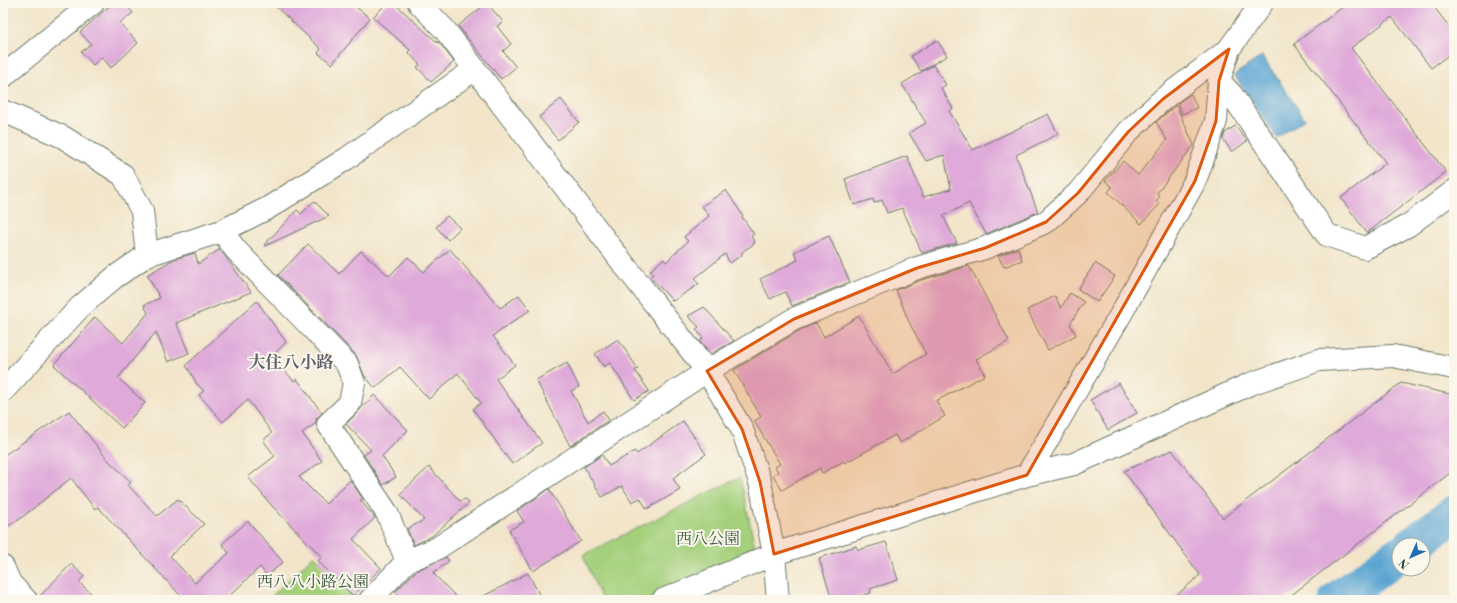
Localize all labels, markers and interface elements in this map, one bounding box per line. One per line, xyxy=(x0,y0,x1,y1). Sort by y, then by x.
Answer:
district label: 大住八小路 xyxy=(249,352,334,374)
park label: 西八公園 xyxy=(676,529,740,549)
north arrow xyxy=(1391,537,1431,577)
text: N xyxy=(1396,555,1413,571)
park label: 西八八小路公園 xyxy=(257,572,369,592)

